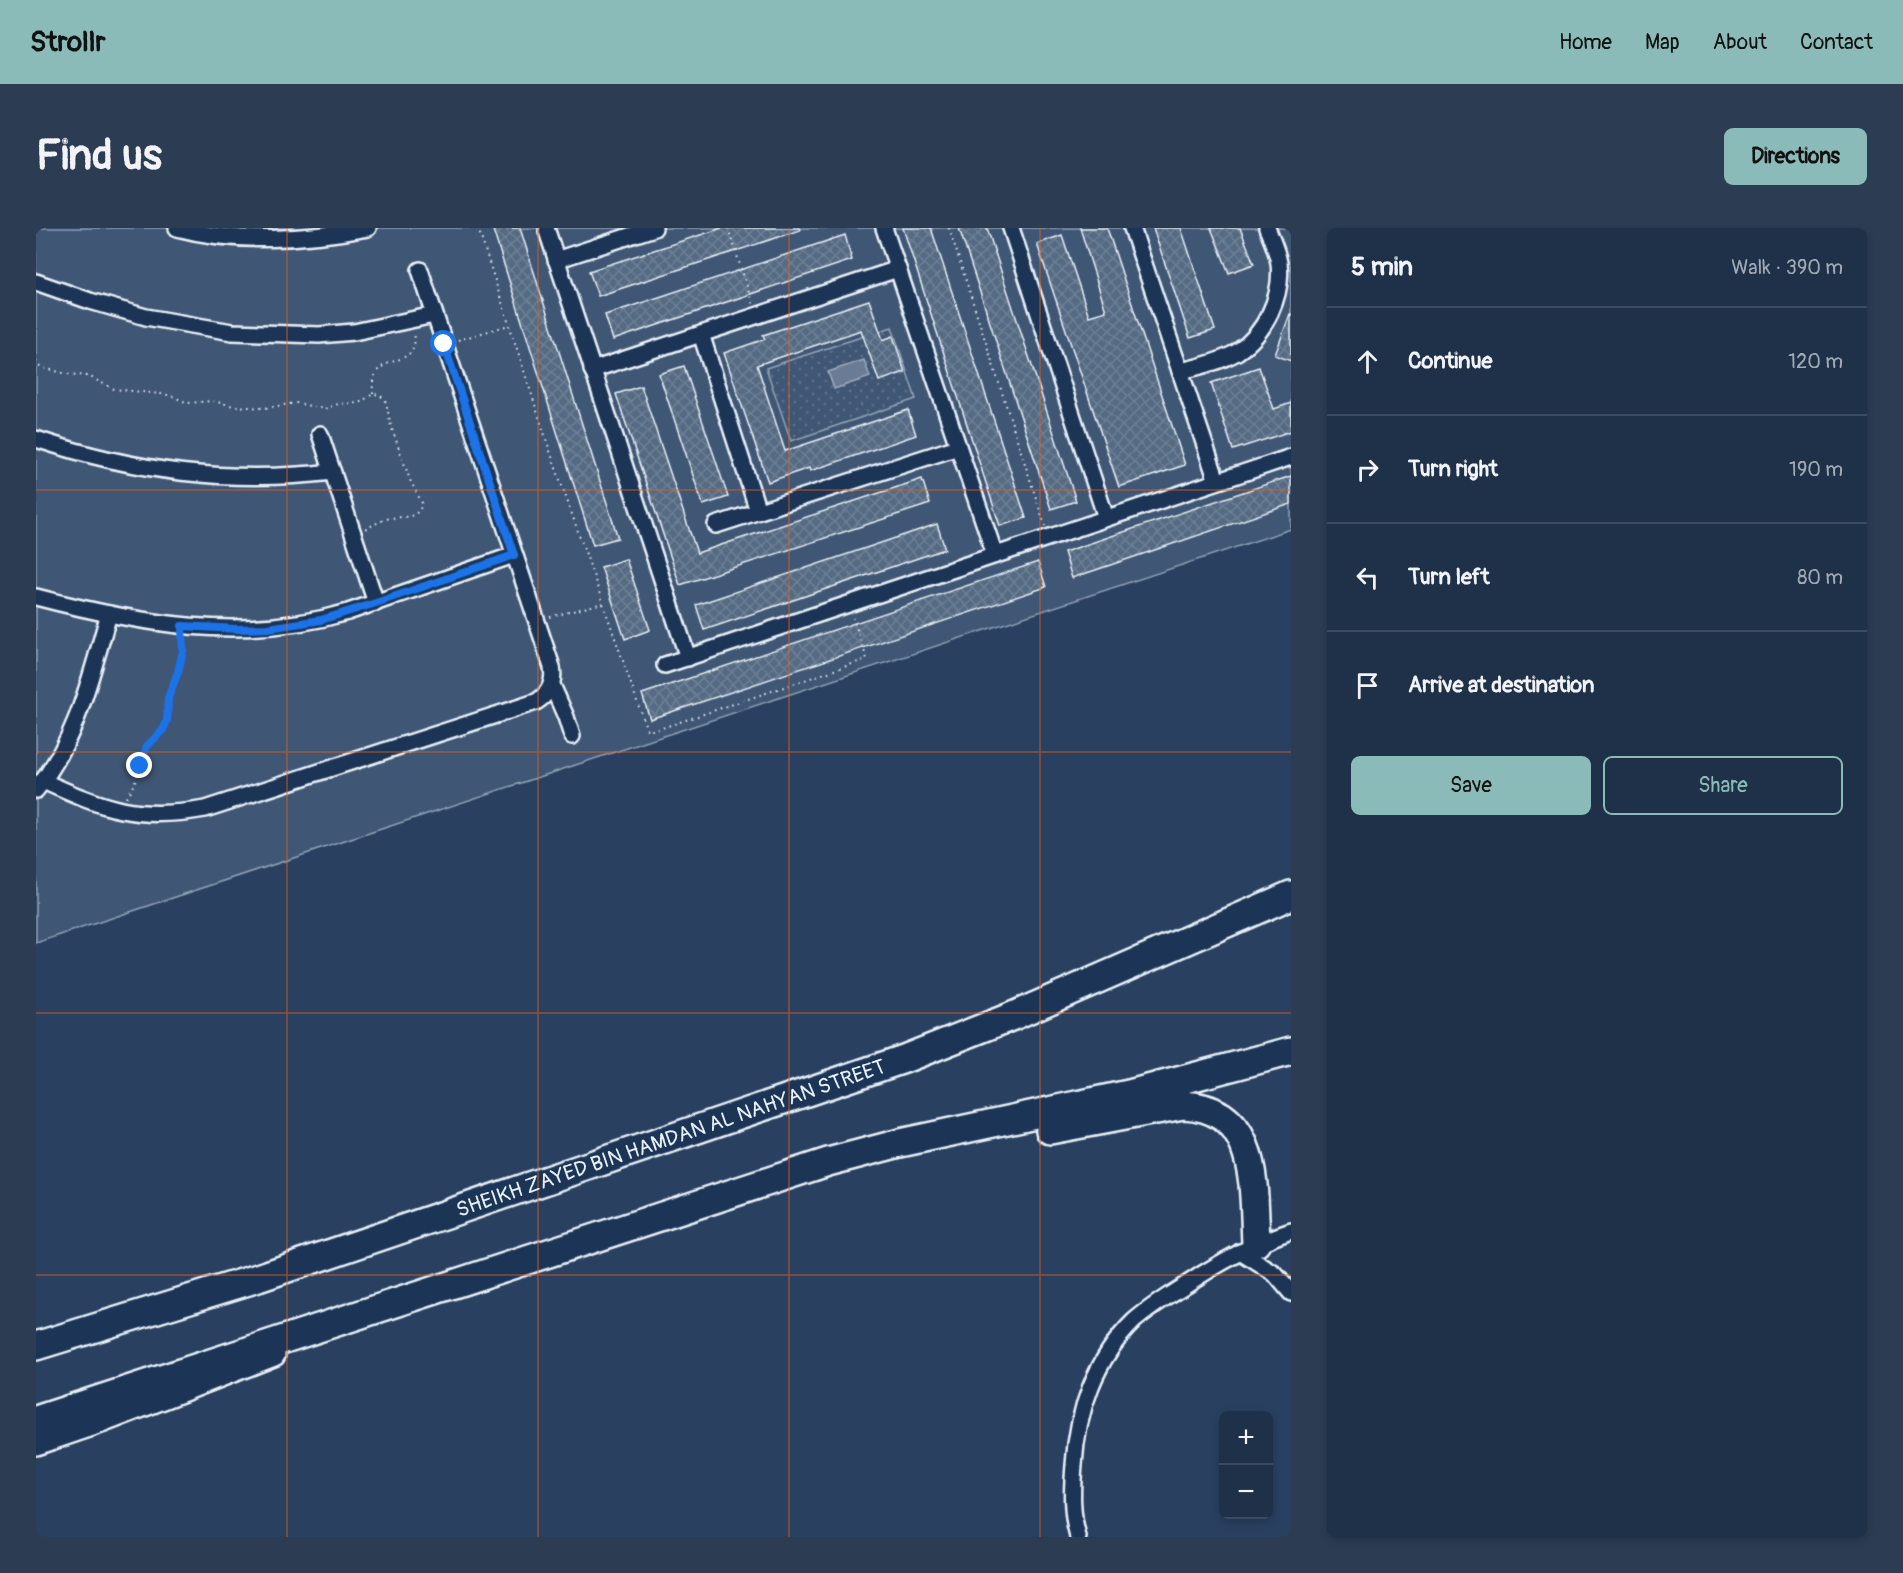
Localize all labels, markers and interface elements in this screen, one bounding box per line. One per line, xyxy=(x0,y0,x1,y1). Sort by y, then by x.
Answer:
text: Strollr xyxy=(30,25,105,60)
text: Home xyxy=(1559,29,1612,56)
text: Map xyxy=(1645,29,1680,56)
text: About xyxy=(1713,29,1767,56)
text: Contact xyxy=(1800,29,1873,56)
button: Directions xyxy=(1724,128,1867,185)
text: Find us xyxy=(36,130,162,182)
text: 5 min xyxy=(1351,251,1413,283)
text: Walk · 390 m xyxy=(1731,255,1843,280)
route start xyxy=(430,330,456,356)
icon: ahead xyxy=(1351,345,1384,378)
text: Continue xyxy=(1408,347,1492,375)
text: 120 m xyxy=(1788,349,1843,374)
icon: right xyxy=(1351,453,1384,486)
text: Turn right xyxy=(1408,455,1498,483)
text: 190 m xyxy=(1789,457,1843,482)
icon: left xyxy=(1351,561,1384,594)
text: Turn left xyxy=(1408,563,1490,591)
text: 80 m xyxy=(1797,565,1843,590)
icon: arrive xyxy=(1351,669,1384,702)
text: Arrive at destination xyxy=(1408,671,1594,699)
route end xyxy=(126,752,152,778)
button: Save xyxy=(1351,756,1591,815)
button: Share xyxy=(1603,756,1843,815)
street label: SHEIKH ZAYED BIN HAMDAN AL NAHYAN STREET xyxy=(453,1053,889,1224)
map controls xyxy=(1219,1411,1273,1519)
button: + xyxy=(1219,1411,1273,1465)
button: − xyxy=(1219,1465,1273,1519)

